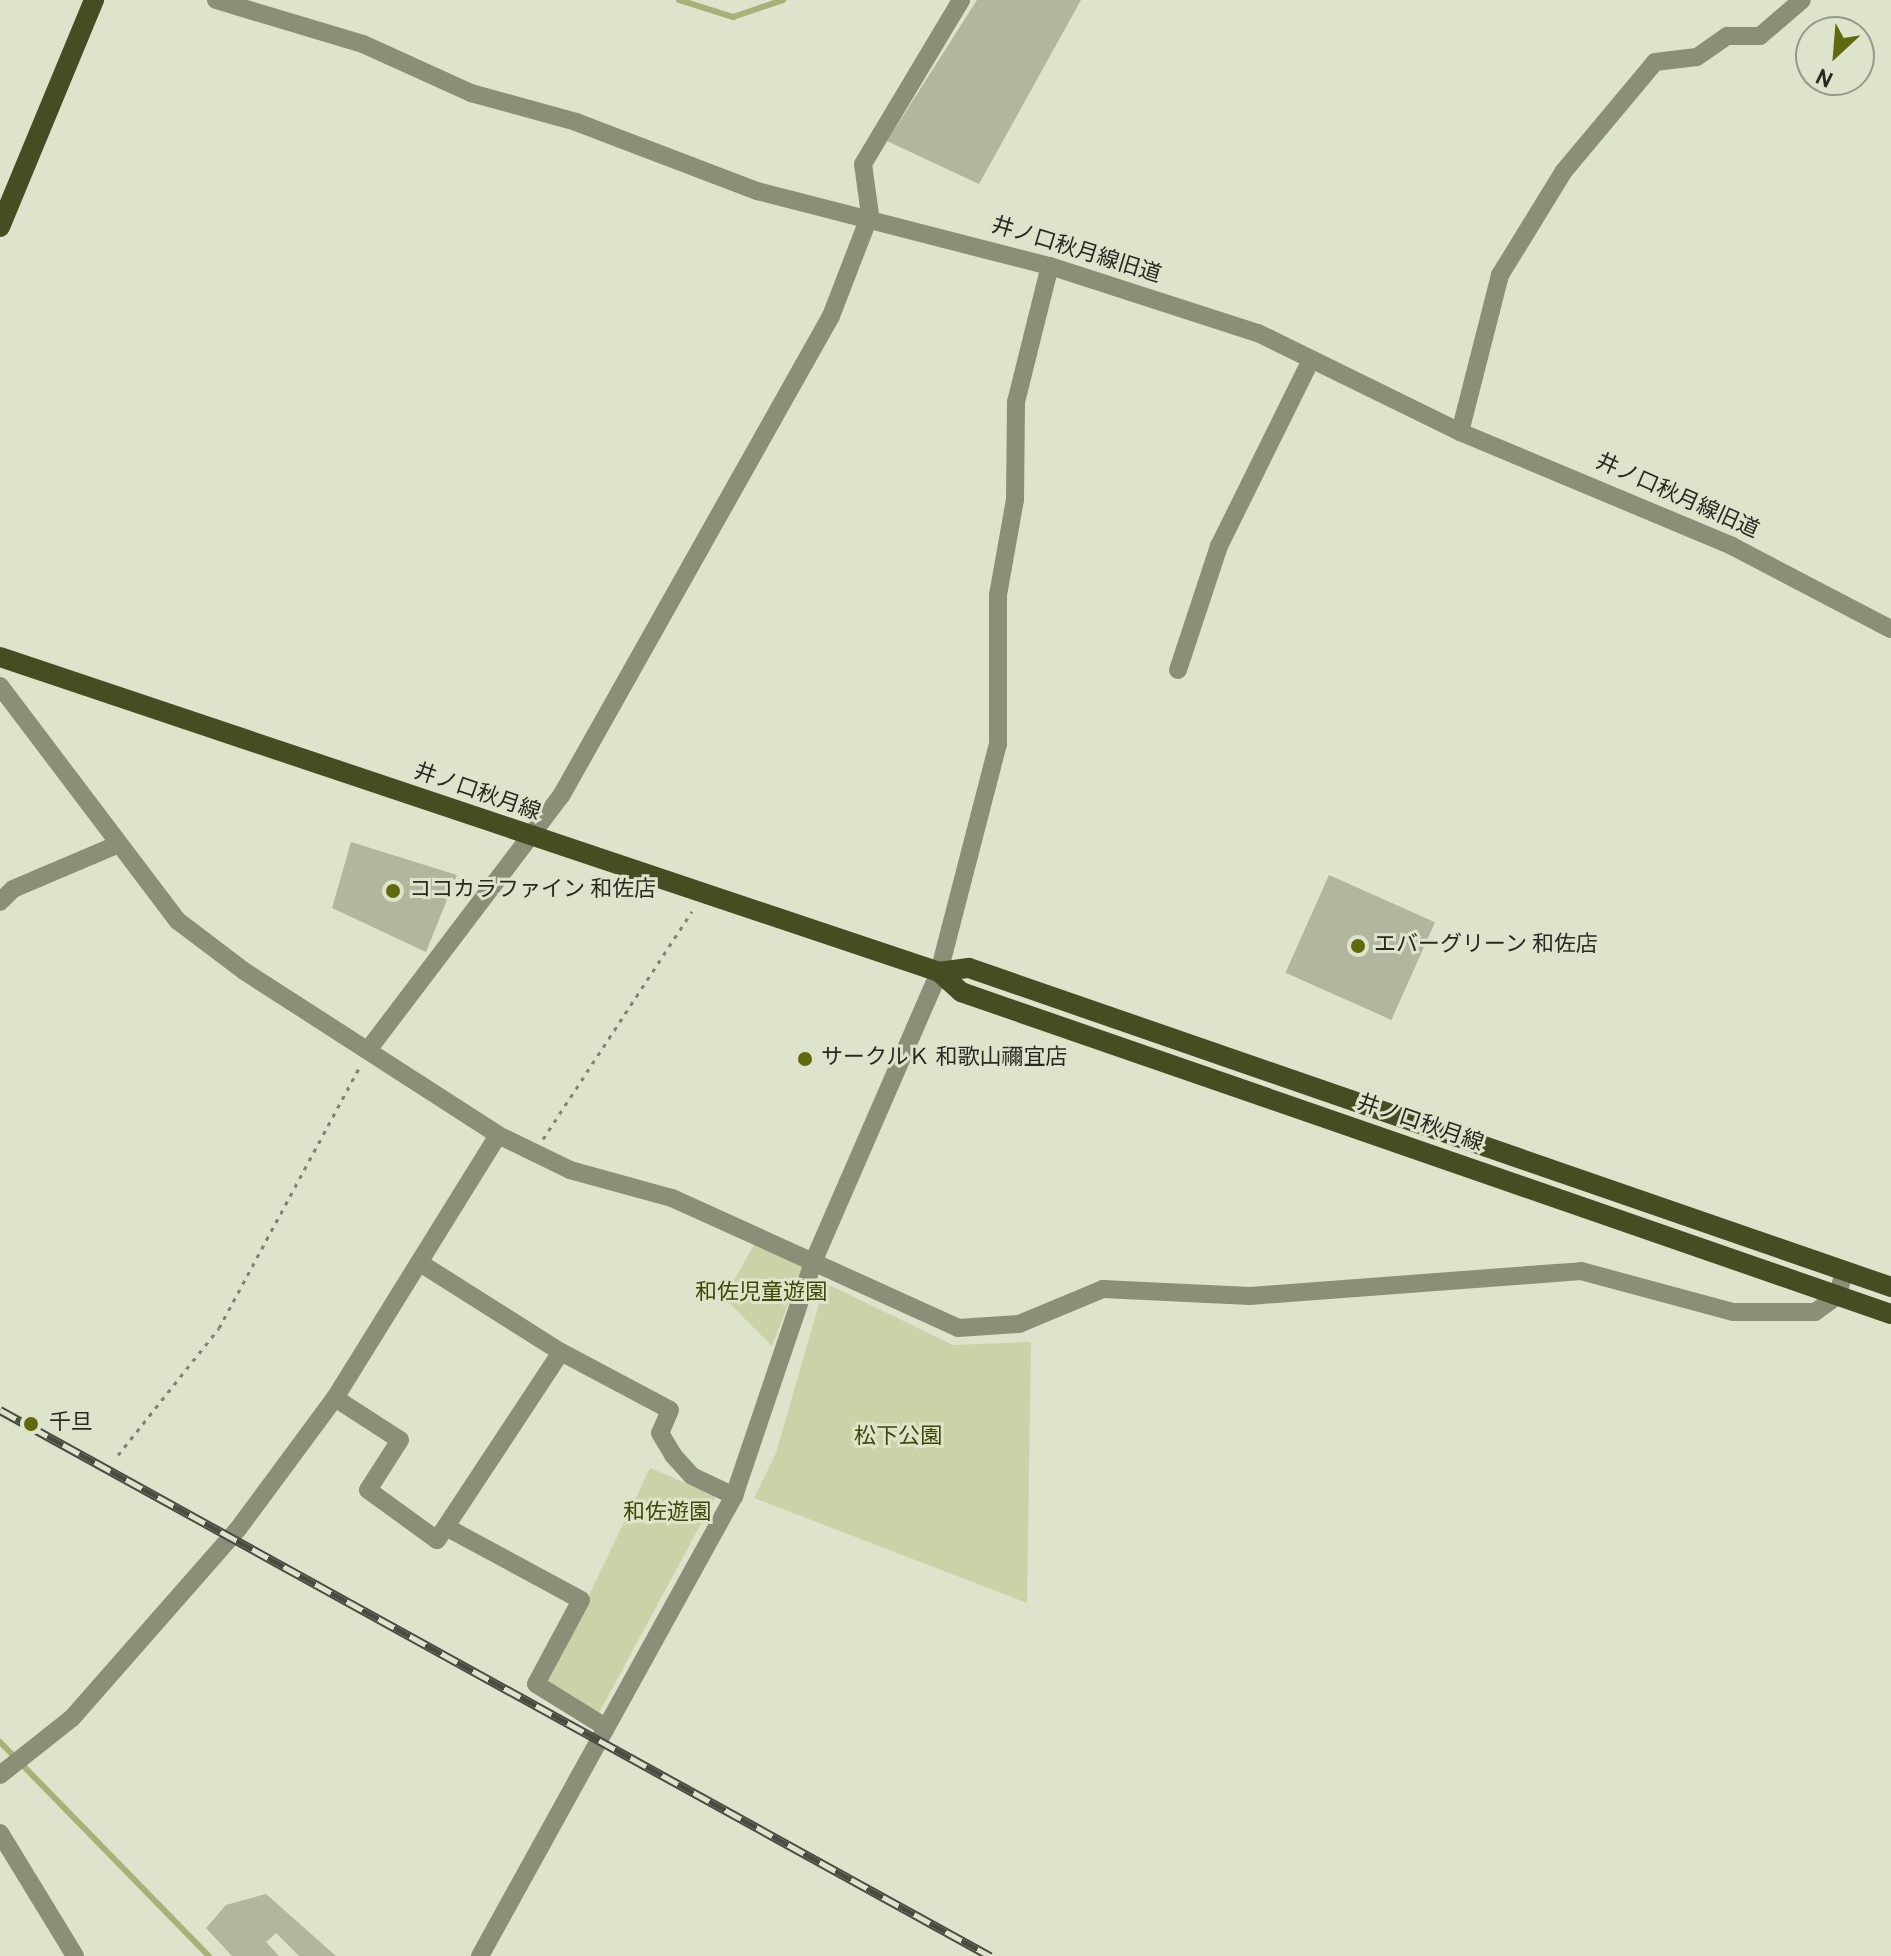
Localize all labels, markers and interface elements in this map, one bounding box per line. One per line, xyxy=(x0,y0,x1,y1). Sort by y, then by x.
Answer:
north arrow xyxy=(1795,16,1875,96)
text: N xyxy=(1812,61,1838,92)
street label: 井ノ口秋月線旧道 xyxy=(988,213,1164,289)
street label: 井ノ口秋月線旧道 xyxy=(1591,449,1763,545)
street label: 井ノ口秋月線 xyxy=(410,759,544,827)
place label: ココカラファイン 和佐店 xyxy=(409,878,656,904)
marker: ココカラファイン 和佐店 xyxy=(384,882,402,900)
place label: エバーグリーン 和佐店 xyxy=(1374,933,1599,959)
marker: エバーグリーン 和佐店 xyxy=(1349,937,1367,955)
place label: サークルＫ 和歌山禰宜店 xyxy=(821,1046,1068,1072)
marker: サークルＫ 和歌山禰宜店 xyxy=(796,1050,814,1068)
street label: 井ノ口秋月線 xyxy=(1353,1090,1487,1158)
park label: 和佐児童遊園 xyxy=(695,1281,827,1307)
place label: 千旦 xyxy=(49,1411,93,1437)
marker: 千旦 xyxy=(20,1413,42,1435)
park label: 松下公園 xyxy=(854,1425,942,1451)
park label: 和佐遊園 xyxy=(623,1501,711,1527)

